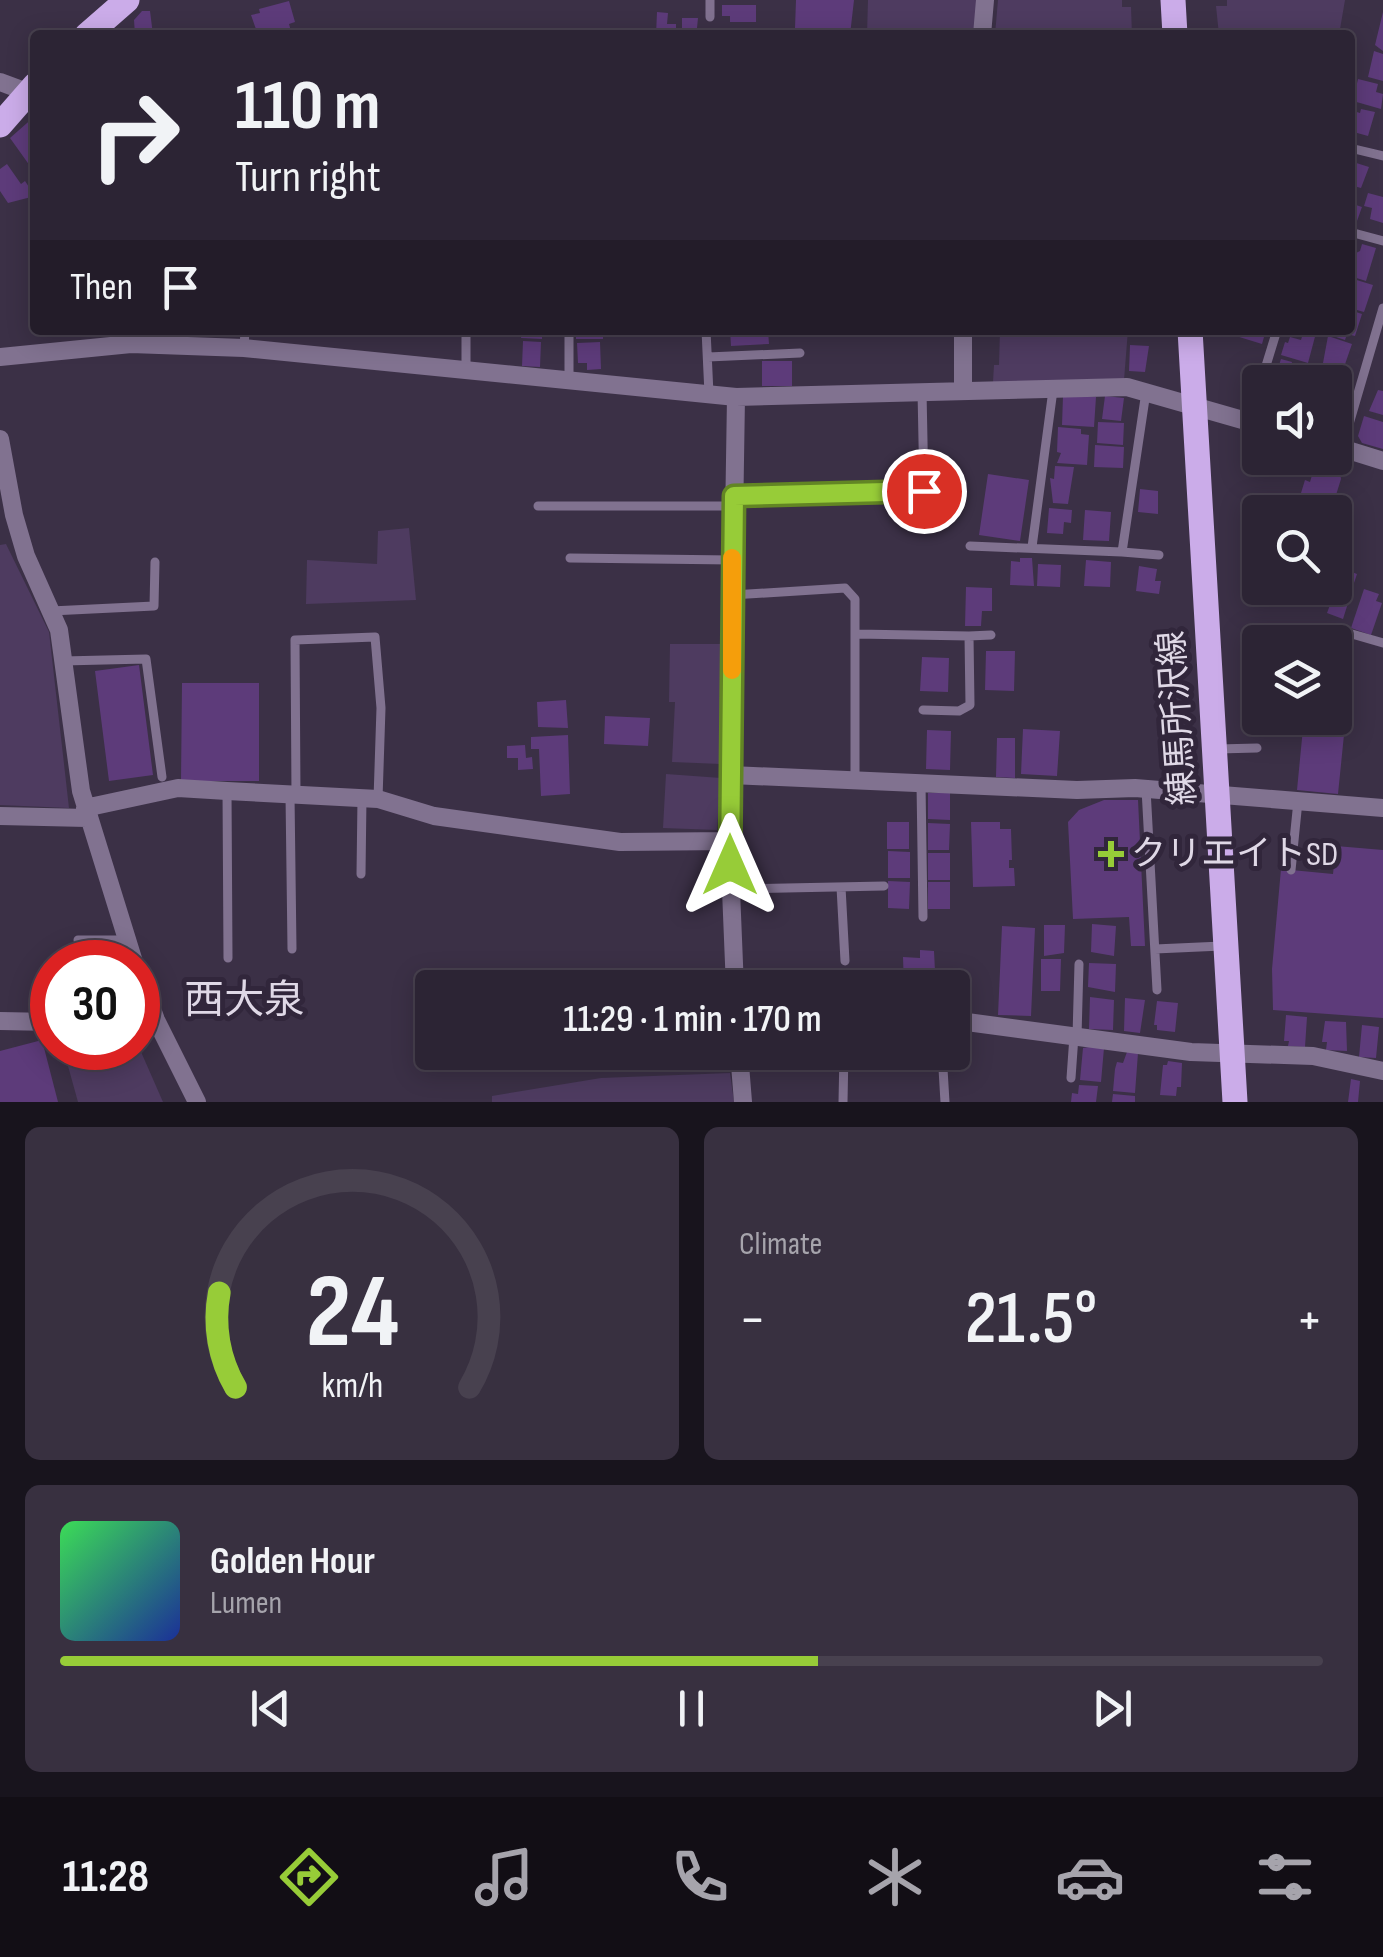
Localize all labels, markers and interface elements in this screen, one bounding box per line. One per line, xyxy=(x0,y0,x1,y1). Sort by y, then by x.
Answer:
text: 110 m xyxy=(235,65,381,149)
icon: right xyxy=(70,70,200,200)
text: Turn right xyxy=(235,150,381,205)
icon: arrive xyxy=(153,260,208,315)
text: Then xyxy=(70,265,133,310)
map controls xyxy=(1242,365,1352,735)
button: sound xyxy=(1242,365,1352,475)
pin xyxy=(882,449,967,534)
icon: arrive xyxy=(897,464,952,519)
button: search xyxy=(1242,495,1352,605)
button: layers xyxy=(1242,625,1352,735)
street label: 練馬所沢線 xyxy=(1150,629,1206,807)
position arrow xyxy=(678,813,782,917)
place label: クリエイトSD xyxy=(1131,833,1338,876)
marker: クリエイトSD xyxy=(1100,843,1122,865)
speed limit sign: 30 xyxy=(30,940,160,1070)
district label: 西大泉 xyxy=(184,977,304,1025)
text: 11:29 · 1 min · 170 m xyxy=(563,997,822,1042)
text: Climate xyxy=(739,1225,822,1264)
text: 24 xyxy=(305,1251,399,1376)
text: 21.5° xyxy=(965,1274,1097,1365)
text: − xyxy=(739,1287,766,1354)
text: + xyxy=(1296,1287,1323,1354)
text: km/h xyxy=(321,1365,383,1408)
text: Golden Hour xyxy=(210,1539,375,1584)
text: Lumen xyxy=(210,1584,282,1623)
icon: previous xyxy=(243,1681,298,1736)
icon: pause xyxy=(664,1681,719,1736)
icon: next xyxy=(1085,1681,1140,1736)
icon: directions xyxy=(274,1842,344,1912)
icon: music xyxy=(469,1842,539,1912)
icon: phone xyxy=(665,1842,735,1912)
icon: climate xyxy=(860,1842,930,1912)
icon: car xyxy=(1055,1842,1125,1912)
icon: filters xyxy=(1250,1842,1320,1912)
text: 11:28 xyxy=(63,1850,149,1905)

